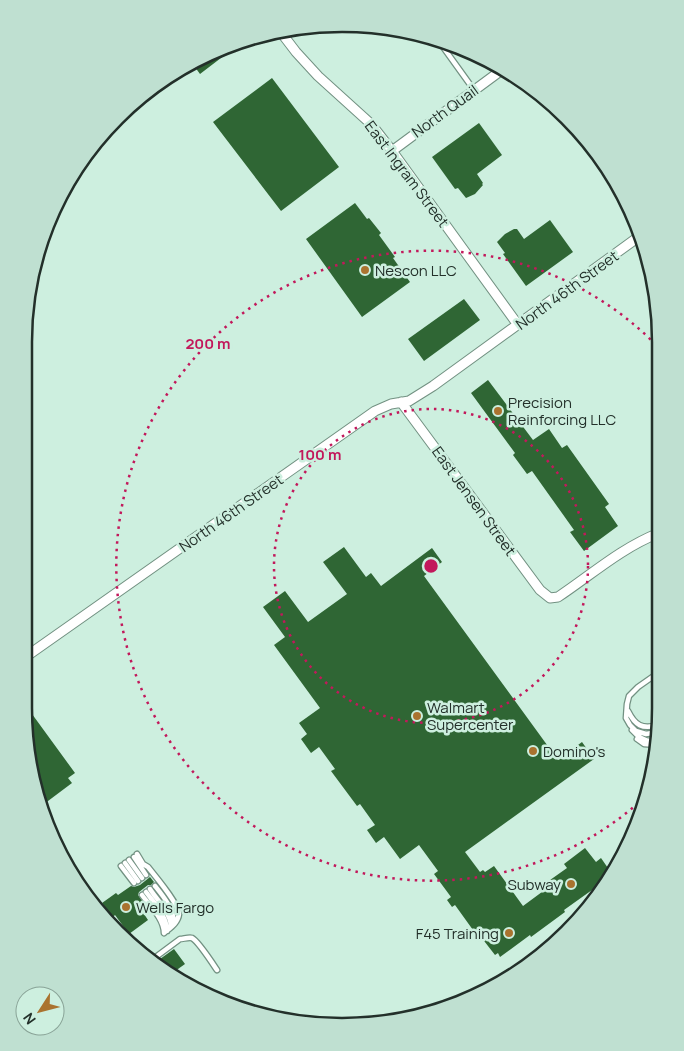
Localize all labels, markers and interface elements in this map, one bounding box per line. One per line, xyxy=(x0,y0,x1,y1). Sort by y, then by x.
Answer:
street label: North Quail xyxy=(407,80,483,142)
street label: East Ingram Street xyxy=(360,116,454,232)
street label: North 46th Street xyxy=(511,245,623,335)
place label: Nescon LLC xyxy=(375,260,457,281)
marker: Nescon LLC xyxy=(359,264,371,276)
text: 200 m xyxy=(185,333,231,354)
place label: Precision Reinforcing LLC xyxy=(508,392,616,430)
marker: Precision Reinforcing LLC xyxy=(492,405,504,417)
street label: East Jensen Street xyxy=(427,442,521,560)
text: 100 m xyxy=(299,444,341,465)
street label: North 46th Street xyxy=(175,469,287,557)
centre of rings xyxy=(422,557,440,575)
place label: Walmart Supercenter xyxy=(427,697,514,735)
marker: Walmart Supercenter xyxy=(411,710,423,722)
place label: Domino's xyxy=(543,741,605,762)
marker: Domino's xyxy=(527,745,539,757)
place label: Subway xyxy=(507,874,561,895)
marker: Subway xyxy=(565,878,577,890)
place label: Wells Fargo xyxy=(136,897,214,918)
marker: Wells Fargo xyxy=(120,901,132,913)
place label: F45 Training xyxy=(416,923,499,944)
marker: F45 Training xyxy=(503,927,515,939)
north arrow xyxy=(15,986,65,1036)
text: N xyxy=(18,1009,40,1029)

